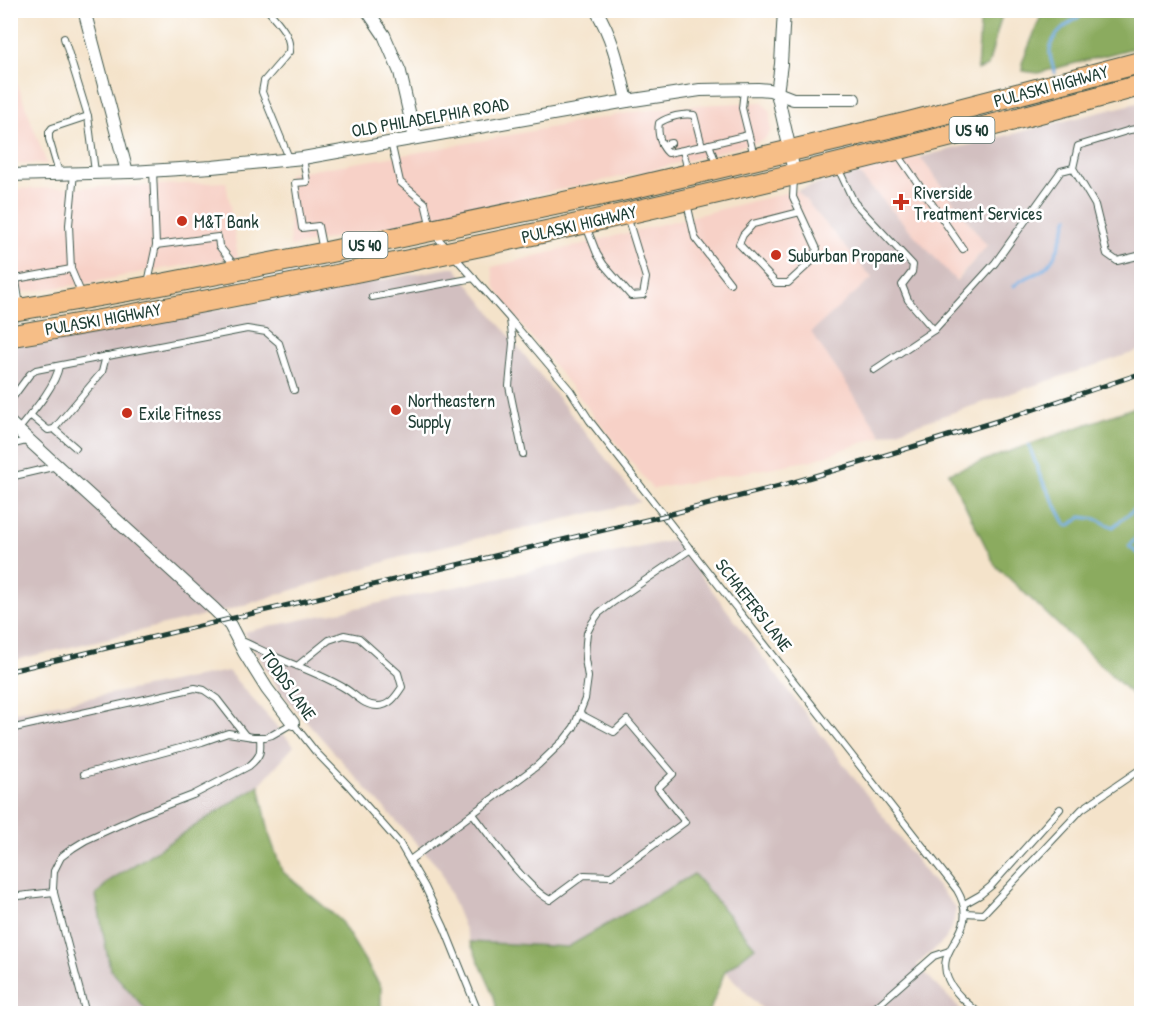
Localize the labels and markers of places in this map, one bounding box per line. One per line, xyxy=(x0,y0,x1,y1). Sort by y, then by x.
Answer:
place label: Riverside Treatment Services xyxy=(914,180,1042,226)
marker: Riverside Treatment Services xyxy=(892,193,910,211)
place label: M&T Bank xyxy=(194,209,259,234)
marker: M&T Bank xyxy=(175,214,189,228)
place label: Suburban Propane xyxy=(788,243,905,268)
marker: Suburban Propane xyxy=(769,248,783,262)
place label: Northeastern Supply xyxy=(408,388,495,434)
place label: Exile Fitness xyxy=(139,401,221,426)
marker: Northeastern Supply xyxy=(389,403,403,417)
marker: Exile Fitness xyxy=(120,406,134,420)

